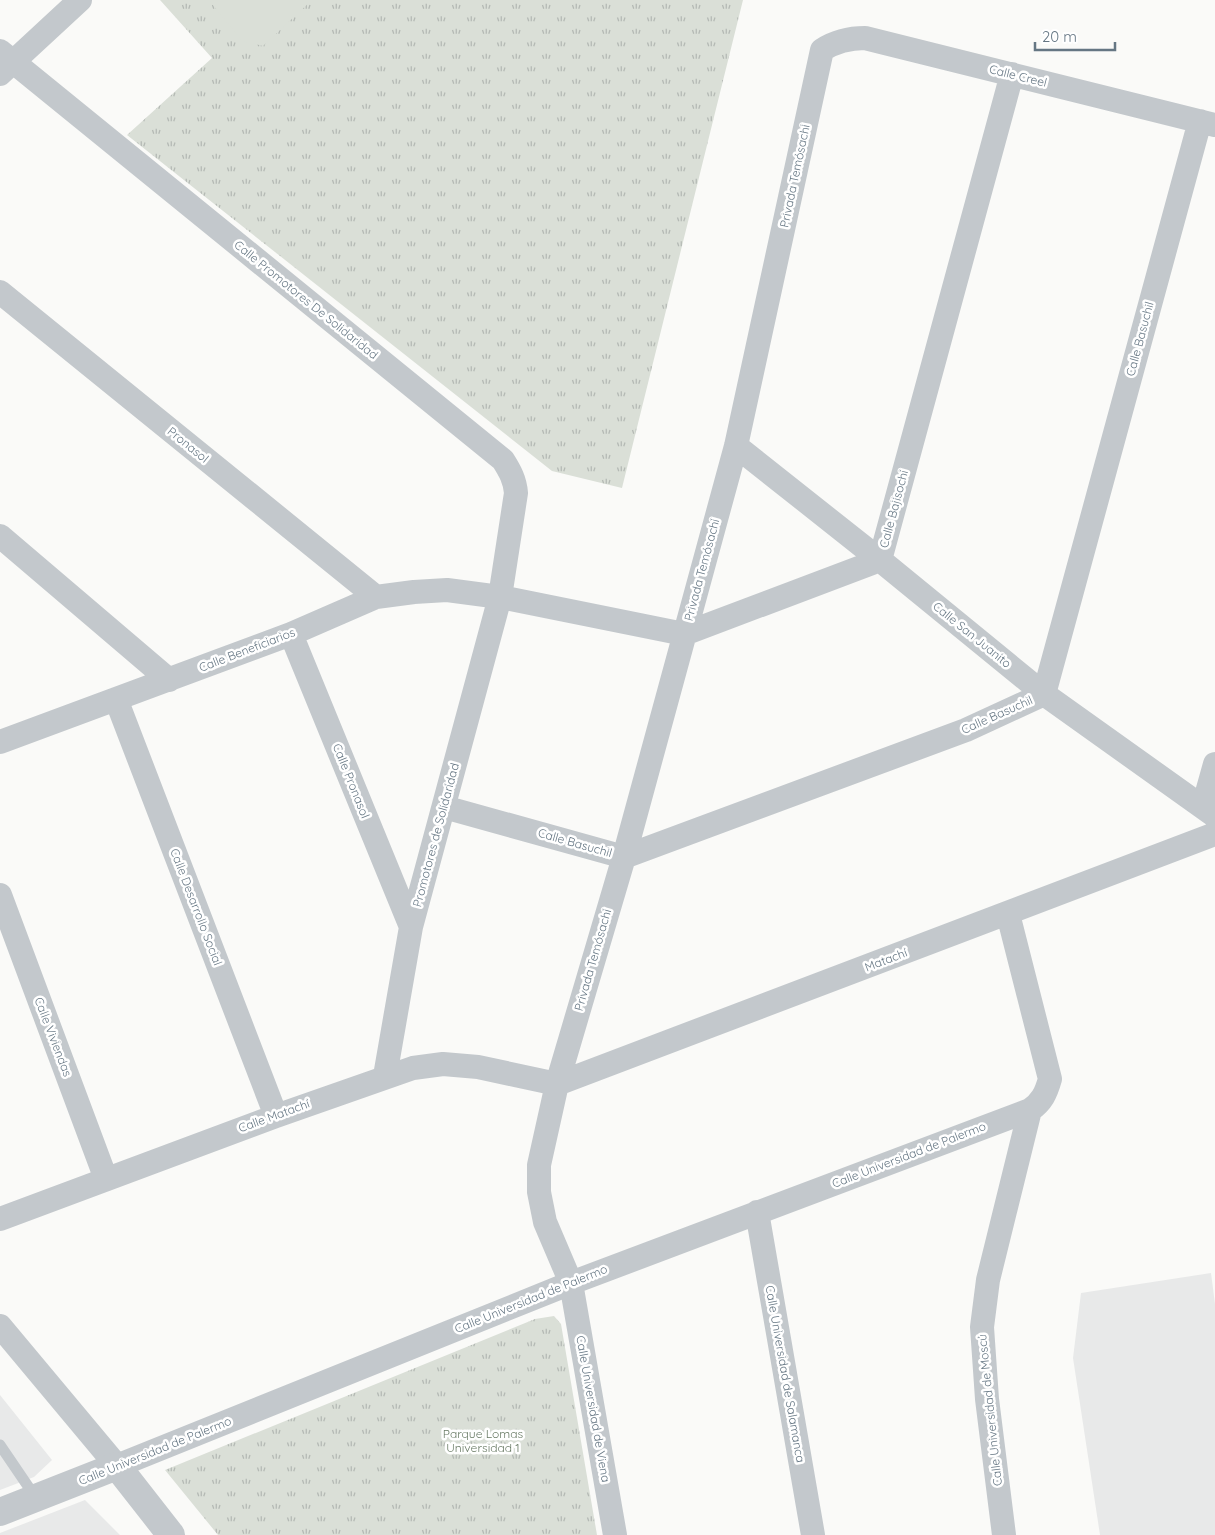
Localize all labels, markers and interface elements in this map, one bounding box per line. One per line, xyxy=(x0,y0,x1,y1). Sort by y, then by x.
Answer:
scale bar xyxy=(1035,20,1115,52)
text: 20 m xyxy=(1042,27,1077,46)
street label: Calle Creel xyxy=(988,61,1049,90)
street label: Privada Temósachi xyxy=(776,123,813,229)
street label: Calle Promotores De Solidaridad xyxy=(231,237,381,362)
street label: Calle Basuchil xyxy=(1122,300,1157,378)
street label: Pronasol xyxy=(165,423,212,466)
street label: Calle Bajisochi xyxy=(876,468,911,549)
street label: Privada Temósachi xyxy=(681,517,722,623)
street label: Calle San Juanito xyxy=(930,598,1015,671)
street label: Calle Beneficiarios xyxy=(197,624,297,675)
street label: Calle Basuchil xyxy=(959,692,1035,737)
street label: Calle Pronasol xyxy=(330,741,373,820)
street label: Promotores de Solidaridad xyxy=(409,761,462,909)
street label: Calle Basuchil xyxy=(536,825,614,860)
street label: Calle Desarrollo Social xyxy=(167,846,226,967)
street label: Privada Temósachi xyxy=(571,907,614,1012)
street label: Matachí xyxy=(863,944,910,974)
street label: Calle Viviendas xyxy=(31,995,76,1079)
street label: Calle Matachí xyxy=(236,1096,312,1135)
street label: Calle Universidad de Palermo xyxy=(830,1118,988,1191)
street label: Calle Universidad de Palermo xyxy=(452,1261,609,1336)
street label: Calle Universidad de Salamanca xyxy=(763,1284,808,1464)
street label: Calle Universidad de Moscú xyxy=(974,1333,1005,1487)
street label: Calle Universidad de Viena xyxy=(573,1335,614,1483)
street label: Calle Universidad de Palermo xyxy=(76,1413,233,1488)
park label: Parque Lomas Universidad 1 xyxy=(443,1426,524,1455)

